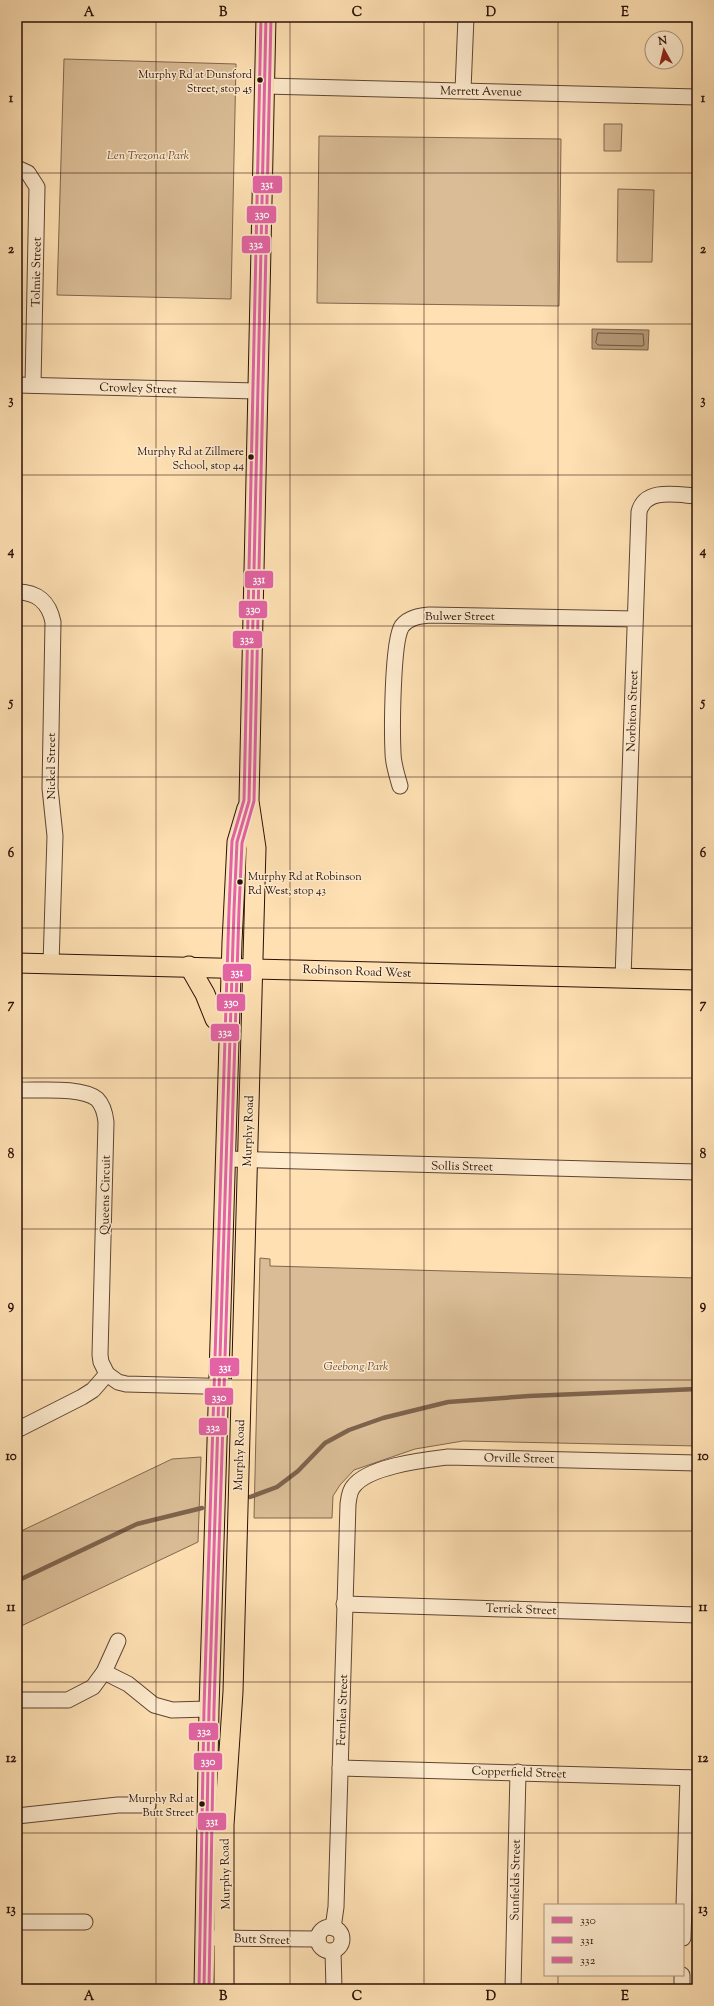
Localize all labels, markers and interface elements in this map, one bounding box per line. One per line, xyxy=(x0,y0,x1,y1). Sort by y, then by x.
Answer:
text: A xyxy=(84,4,95,22)
text: B xyxy=(219,4,228,22)
text: C xyxy=(352,4,362,22)
text: D xyxy=(486,4,496,22)
text: E xyxy=(621,4,629,22)
north arrow xyxy=(644,30,684,70)
text: N xyxy=(656,33,668,50)
place label: Murphy Rd at Dunsford Street, stop 45 xyxy=(138,67,252,97)
marker: Murphy Rd at Dunsford Street, stop 45 xyxy=(255,75,265,85)
street label: Merrett Avenue xyxy=(440,82,522,102)
text: 1 xyxy=(9,90,14,108)
text: 1 xyxy=(701,90,706,108)
park label: Len Trezona Park xyxy=(107,147,190,165)
line badge: 331 xyxy=(252,175,283,194)
text: 331 xyxy=(261,177,274,193)
line badge: 330 xyxy=(246,205,277,224)
text: 330 xyxy=(255,207,269,223)
line badge: 332 xyxy=(241,235,271,254)
street label: Tolmie Street xyxy=(27,237,47,307)
text: 332 xyxy=(249,237,264,253)
text: 2 xyxy=(8,241,15,259)
text: 2 xyxy=(700,241,707,259)
street label: Crowley Street xyxy=(99,379,177,399)
text: 3 xyxy=(8,392,14,410)
text: 3 xyxy=(700,392,706,410)
place label: Murphy Rd at Zillmere School, stop 44 xyxy=(137,444,244,474)
marker: Murphy Rd at Zillmere School, stop 44 xyxy=(246,452,256,462)
text: 4 xyxy=(7,543,15,561)
text: 4 xyxy=(699,543,707,561)
line badge: 331 xyxy=(244,570,274,589)
text: 331 xyxy=(253,572,266,588)
line badge: 330 xyxy=(238,600,268,619)
text: 330 xyxy=(246,602,260,618)
street label: Bulwer Street xyxy=(425,608,495,626)
line badge: 332 xyxy=(232,630,263,649)
text: 332 xyxy=(240,632,255,648)
street label: Norbiton Street xyxy=(623,670,643,752)
text: 5 xyxy=(8,694,14,712)
text: 5 xyxy=(700,694,706,712)
street label: Nickel Street xyxy=(43,733,61,799)
text: 6 xyxy=(8,845,15,863)
text: 6 xyxy=(700,845,707,863)
place label: Murphy Rd at Robinson Rd West, stop 43 xyxy=(248,869,362,899)
marker: Murphy Rd at Robinson Rd West, stop 43 xyxy=(235,877,245,887)
street label: Robinson Road West xyxy=(302,961,412,983)
line badge: 331 xyxy=(222,963,252,982)
text: 331 xyxy=(231,965,244,981)
line badge: 330 xyxy=(216,993,246,1012)
text: 330 xyxy=(224,995,238,1011)
text: 7 xyxy=(8,996,15,1014)
text: 7 xyxy=(700,996,707,1014)
line badge: 332 xyxy=(210,1023,240,1042)
text: 332 xyxy=(218,1025,233,1041)
street label: Murphy Road xyxy=(239,1095,259,1167)
text: 8 xyxy=(8,1146,15,1164)
text: 8 xyxy=(700,1146,707,1164)
street label: Queens Circuit xyxy=(96,1155,116,1235)
street label: Sollis Street xyxy=(431,1157,493,1177)
text: 9 xyxy=(8,1297,15,1315)
text: 9 xyxy=(700,1297,707,1315)
line badge: 331 xyxy=(209,1357,240,1377)
park label: Geebong Park xyxy=(323,1358,389,1376)
text: 331 xyxy=(219,1360,232,1376)
line badge: 330 xyxy=(204,1387,234,1406)
text: 330 xyxy=(212,1390,226,1406)
line badge: 332 xyxy=(198,1417,228,1436)
street label: Murphy Road xyxy=(230,1419,250,1491)
text: 332 xyxy=(206,1420,221,1436)
text: 10 xyxy=(5,1448,17,1466)
text: 10 xyxy=(697,1448,709,1466)
street label: Orville Street xyxy=(484,1449,554,1469)
text: 11 xyxy=(7,1599,16,1617)
text: 11 xyxy=(699,1599,708,1617)
street label: Terrick Street xyxy=(485,1600,557,1620)
street label: Fernlea Street xyxy=(333,1674,353,1746)
line badge: 332 xyxy=(188,1722,219,1741)
text: 332 xyxy=(197,1724,212,1740)
text: 12 xyxy=(6,1750,17,1768)
text: 12 xyxy=(698,1750,709,1768)
line badge: 330 xyxy=(193,1752,223,1771)
text: 330 xyxy=(201,1754,215,1770)
street label: Copperfield Street xyxy=(471,1762,567,1784)
place label: Murphy Rd at Butt Street xyxy=(129,1791,194,1821)
marker: Murphy Rd at Butt Street xyxy=(197,1799,207,1809)
line badge: 331 xyxy=(197,1812,227,1831)
text: 331 xyxy=(206,1814,219,1830)
street label: Murphy Road xyxy=(216,1838,236,1910)
street label: Sunfields Street xyxy=(506,1839,526,1921)
text: 13 xyxy=(6,1901,16,1919)
text: 13 xyxy=(698,1901,708,1919)
legend xyxy=(544,1904,684,1976)
text: 330 xyxy=(580,1912,596,1930)
street label: Butt Street xyxy=(234,1930,290,1950)
text: 331 xyxy=(580,1932,594,1950)
text: 332 xyxy=(580,1952,596,1970)
text: A xyxy=(84,1988,95,2006)
text: B xyxy=(219,1988,228,2006)
text: C xyxy=(352,1988,362,2006)
text: D xyxy=(486,1988,496,2006)
text: E xyxy=(621,1988,629,2006)

